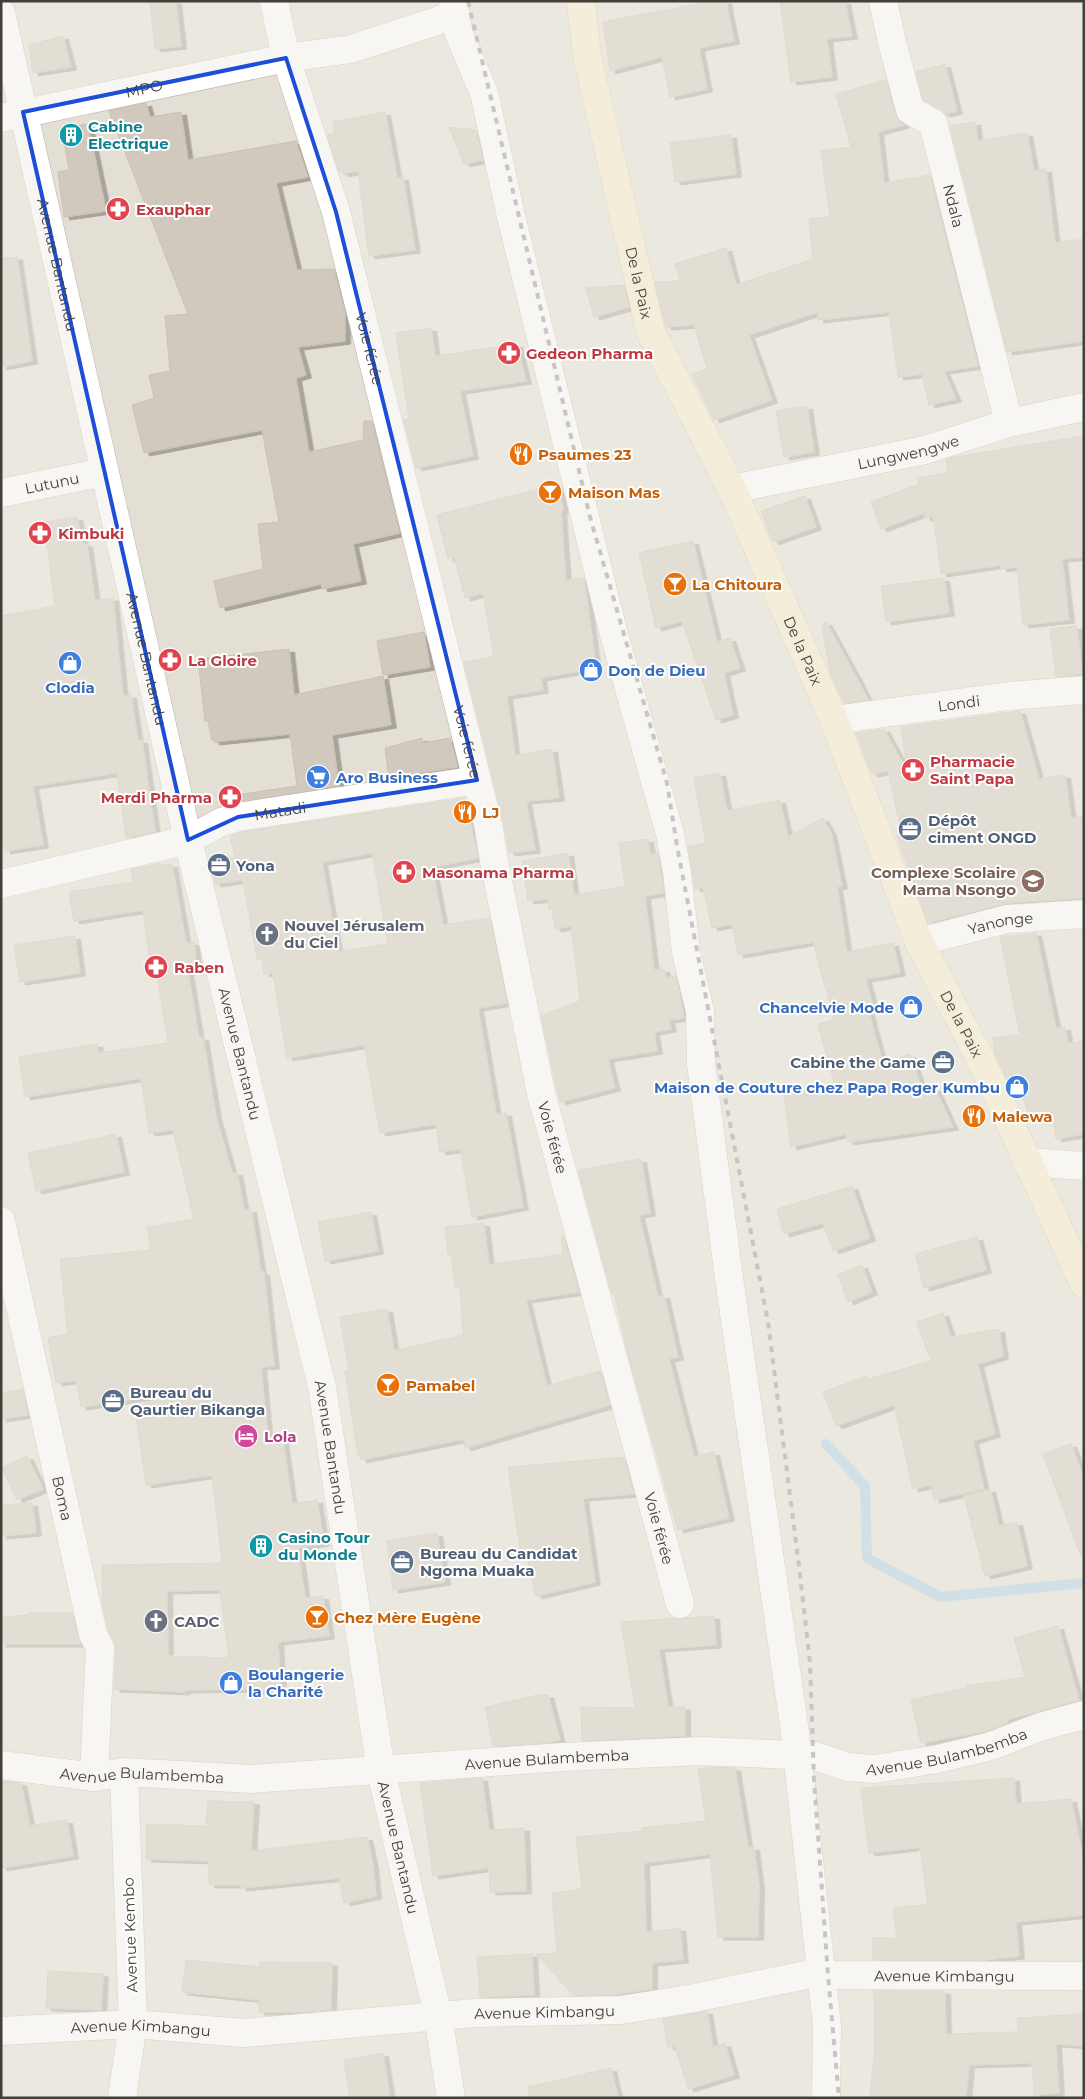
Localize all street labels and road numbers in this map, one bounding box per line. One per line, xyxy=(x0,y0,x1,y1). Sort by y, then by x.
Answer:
street label: MPO xyxy=(123,75,164,101)
street label: Ndala xyxy=(939,182,969,229)
street label: Avenue Bantandu xyxy=(34,196,82,333)
street label: De la Paix xyxy=(622,245,657,321)
street label: Voie férée xyxy=(352,310,388,387)
street label: Lungwengwe xyxy=(856,430,961,473)
street label: Lutunu xyxy=(23,468,81,497)
street label: Avenue Bantandu xyxy=(123,590,171,727)
street label: De la Paix xyxy=(780,613,827,688)
street label: Londi xyxy=(936,691,981,715)
street label: Voie férée xyxy=(449,704,486,780)
street label: Matadi xyxy=(253,797,307,824)
street label: Yanonge xyxy=(966,908,1034,938)
street label: Avenue Bantandu xyxy=(215,986,266,1122)
street label: De la Paix xyxy=(936,987,987,1061)
street label: Voie férée xyxy=(534,1099,572,1176)
street label: Avenue Bantandu xyxy=(311,1378,351,1516)
street label: Boma xyxy=(49,1474,77,1522)
street label: Voie férée xyxy=(641,1490,678,1566)
street label: Avenue Bulambemba xyxy=(866,1723,1030,1779)
street label: Avenue Bulambemba xyxy=(464,1745,630,1773)
street label: Avenue Bulambemba xyxy=(59,1762,225,1787)
street label: Avenue Bantandu xyxy=(374,1779,423,1916)
street label: Avenue Kembo xyxy=(118,1877,142,1993)
street label: Avenue Kimbangu xyxy=(874,1966,1015,1985)
street label: Avenue Kimbangu xyxy=(474,2001,615,2023)
street label: Avenue Kimbangu xyxy=(70,2014,212,2040)

